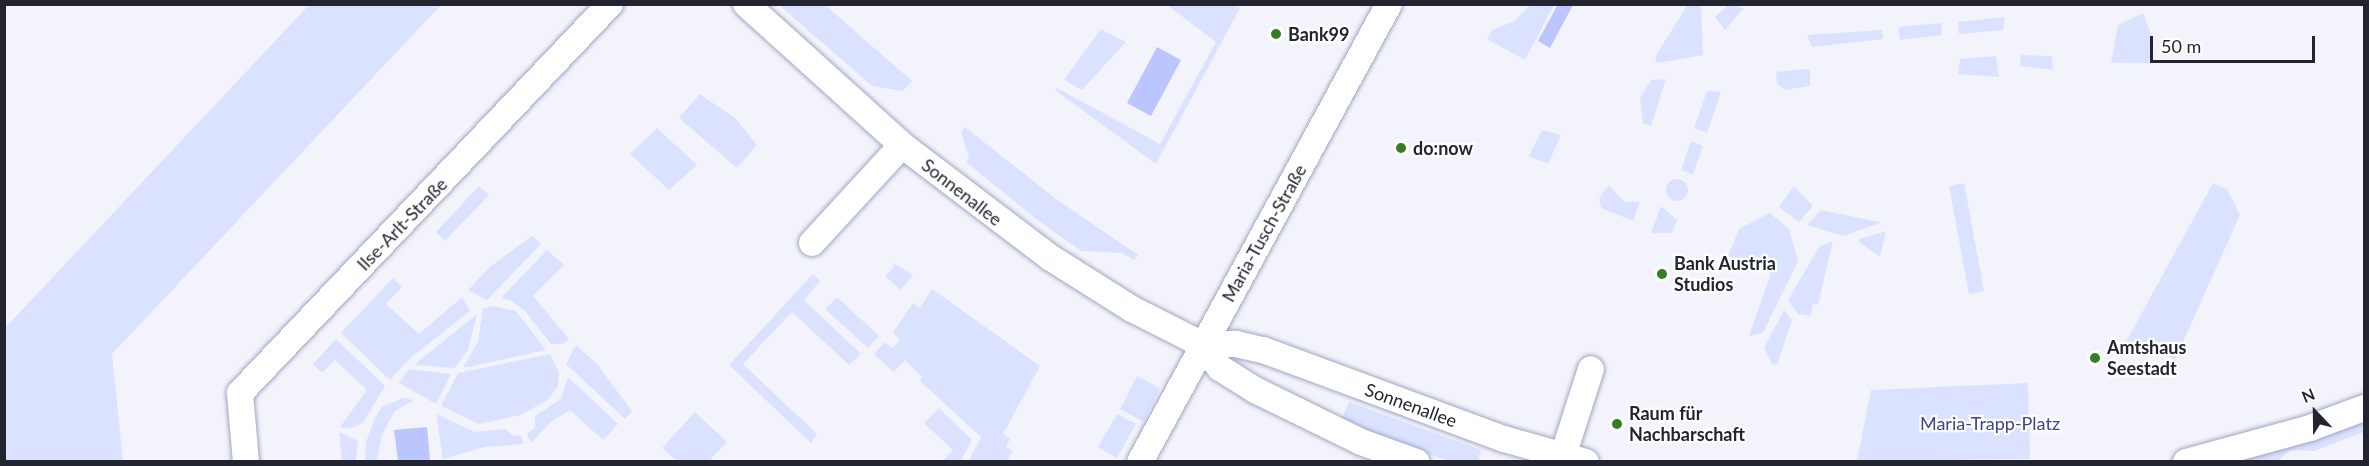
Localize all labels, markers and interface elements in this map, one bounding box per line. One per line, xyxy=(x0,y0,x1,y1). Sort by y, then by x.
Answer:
place label: Bank99 xyxy=(1288,23,1349,45)
scale bar xyxy=(2153,24,2318,62)
marker: Bank99 xyxy=(1269,27,1283,41)
text: 50 m xyxy=(2161,35,2201,57)
place label: do:now xyxy=(1413,137,1473,159)
marker: do:now xyxy=(1394,141,1408,155)
street label: Sonnenallee xyxy=(918,154,1006,230)
street label: Maria-Tusch-Straße xyxy=(1217,161,1311,305)
street label: Ilse-Arlt-Straße xyxy=(352,173,452,275)
place label: Bank Austria Studios xyxy=(1674,253,1776,296)
marker: Bank Austria Studios xyxy=(1655,267,1669,281)
place label: Amtshaus Seestadt xyxy=(2107,337,2186,380)
marker: Amtshaus Seestadt xyxy=(2088,351,2102,365)
street label: Sonnenallee xyxy=(1362,378,1460,432)
north arrow xyxy=(2285,382,2345,442)
text: N xyxy=(2299,384,2317,406)
place label: Raum für Nachbarschaft xyxy=(1629,403,1745,446)
park label: Maria-Trapp-Platz xyxy=(1920,412,2060,434)
marker: Raum für Nachbarschaft xyxy=(1610,417,1624,431)

